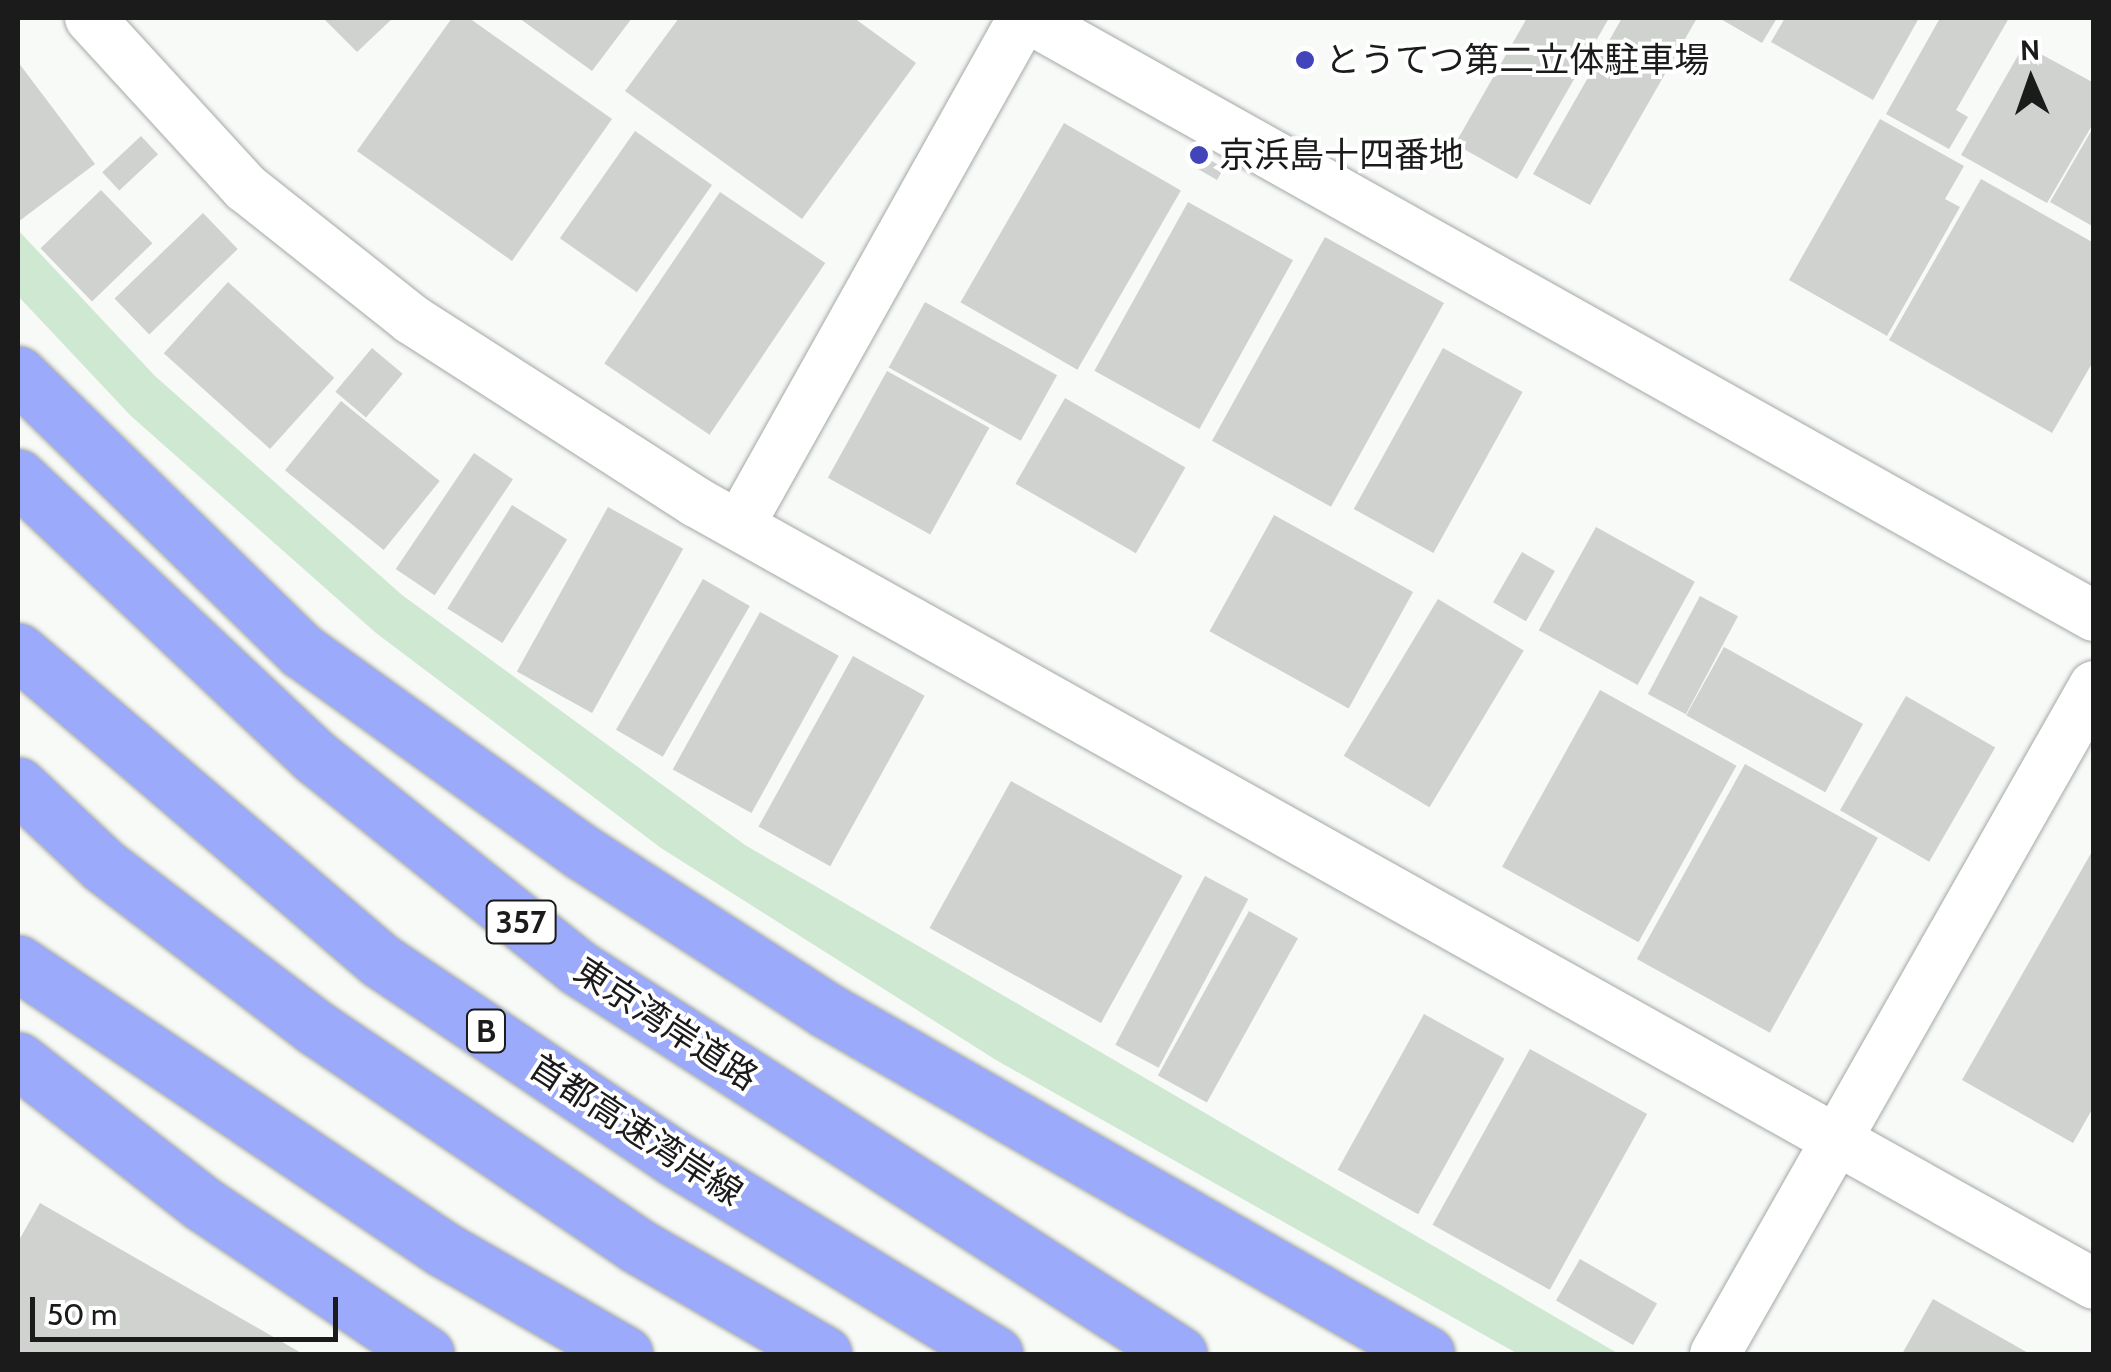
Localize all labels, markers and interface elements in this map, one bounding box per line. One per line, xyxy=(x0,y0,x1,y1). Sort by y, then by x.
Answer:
north arrow xyxy=(1981,30,2081,130)
text: N xyxy=(2019,33,2040,67)
place label: とうてつ第二立体駐車場 xyxy=(1325,39,1710,81)
marker: とうてつ第二立体駐車場 xyxy=(1294,49,1316,71)
place label: 京浜島十四番地 xyxy=(1219,134,1464,176)
marker: 京浜島十四番地 xyxy=(1188,144,1210,166)
road number: 357 xyxy=(484,895,558,949)
street label: 東京湾岸道路 xyxy=(567,949,765,1099)
road number: B xyxy=(464,1004,508,1058)
street label: 首都高速湾岸線 xyxy=(522,1046,750,1214)
scale bar xyxy=(35,1277,342,1339)
text: 50 m xyxy=(47,1296,117,1333)

